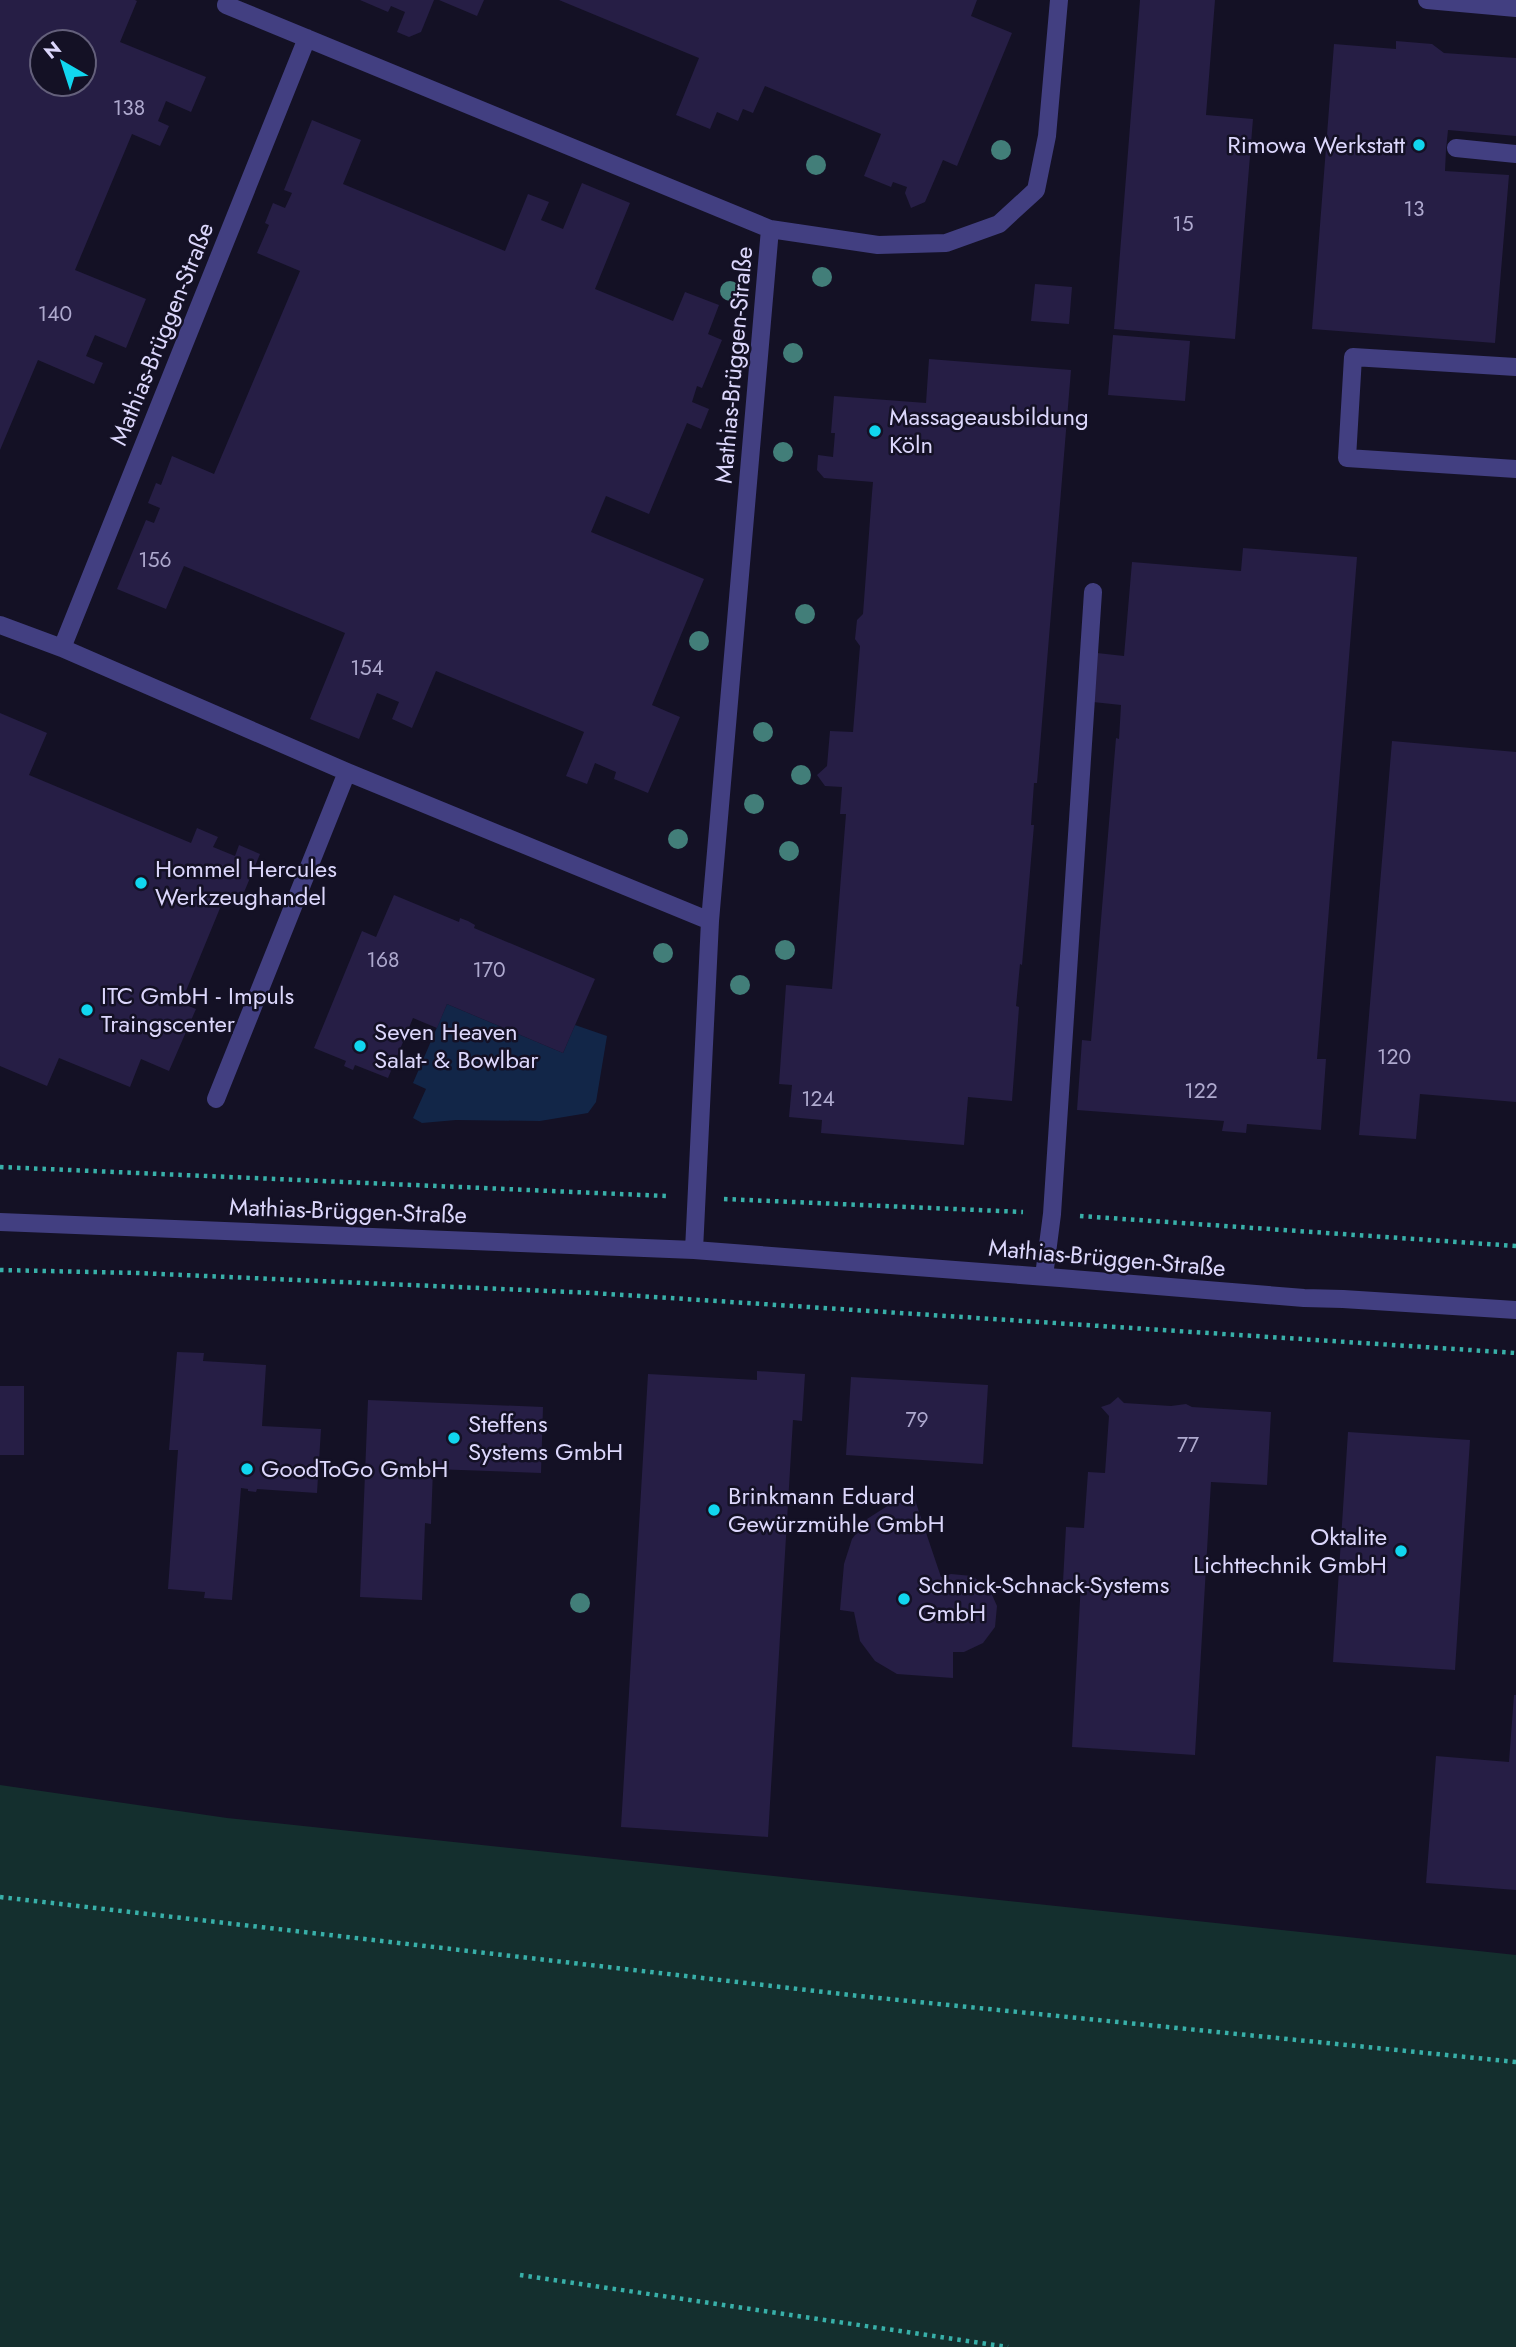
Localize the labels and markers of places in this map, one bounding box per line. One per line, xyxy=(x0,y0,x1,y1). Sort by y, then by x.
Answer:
place label: Rimowa Werkstatt xyxy=(1227,127,1405,162)
marker: Rimowa Werkstatt xyxy=(1411,137,1427,153)
place label: Massageausbildung Köln xyxy=(889,399,1089,462)
marker: Massageausbildung Köln xyxy=(867,423,883,439)
place label: Hommel Hercules Werkzeughandel xyxy=(155,851,337,914)
marker: Hommel Hercules Werkzeughandel xyxy=(133,875,149,891)
place label: ITC GmbH - Impuls Traingscenter xyxy=(101,978,294,1041)
marker: ITC GmbH - Impuls Traingscenter xyxy=(79,1002,95,1018)
place label: Seven Heaven Salat- & Bowlbar xyxy=(374,1014,539,1077)
marker: Seven Heaven Salat- & Bowlbar xyxy=(352,1038,368,1054)
place label: Steffens Systems GmbH xyxy=(468,1406,623,1469)
marker: Steffens Systems GmbH xyxy=(446,1430,462,1446)
place label: GoodToGo GmbH xyxy=(261,1451,448,1486)
marker: GoodToGo GmbH xyxy=(239,1461,255,1477)
place label: Brinkmann Eduard Gewürzmühle GmbH xyxy=(728,1478,945,1541)
marker: Brinkmann Eduard Gewürzmühle GmbH xyxy=(706,1502,722,1518)
place label: Oktalite Lichttechnik GmbH xyxy=(1193,1519,1387,1582)
marker: Oktalite Lichttechnik GmbH xyxy=(1393,1543,1409,1559)
place label: Schnick-Schnack-Systems GmbH xyxy=(918,1567,1169,1630)
marker: Schnick-Schnack-Systems GmbH xyxy=(896,1591,912,1607)

